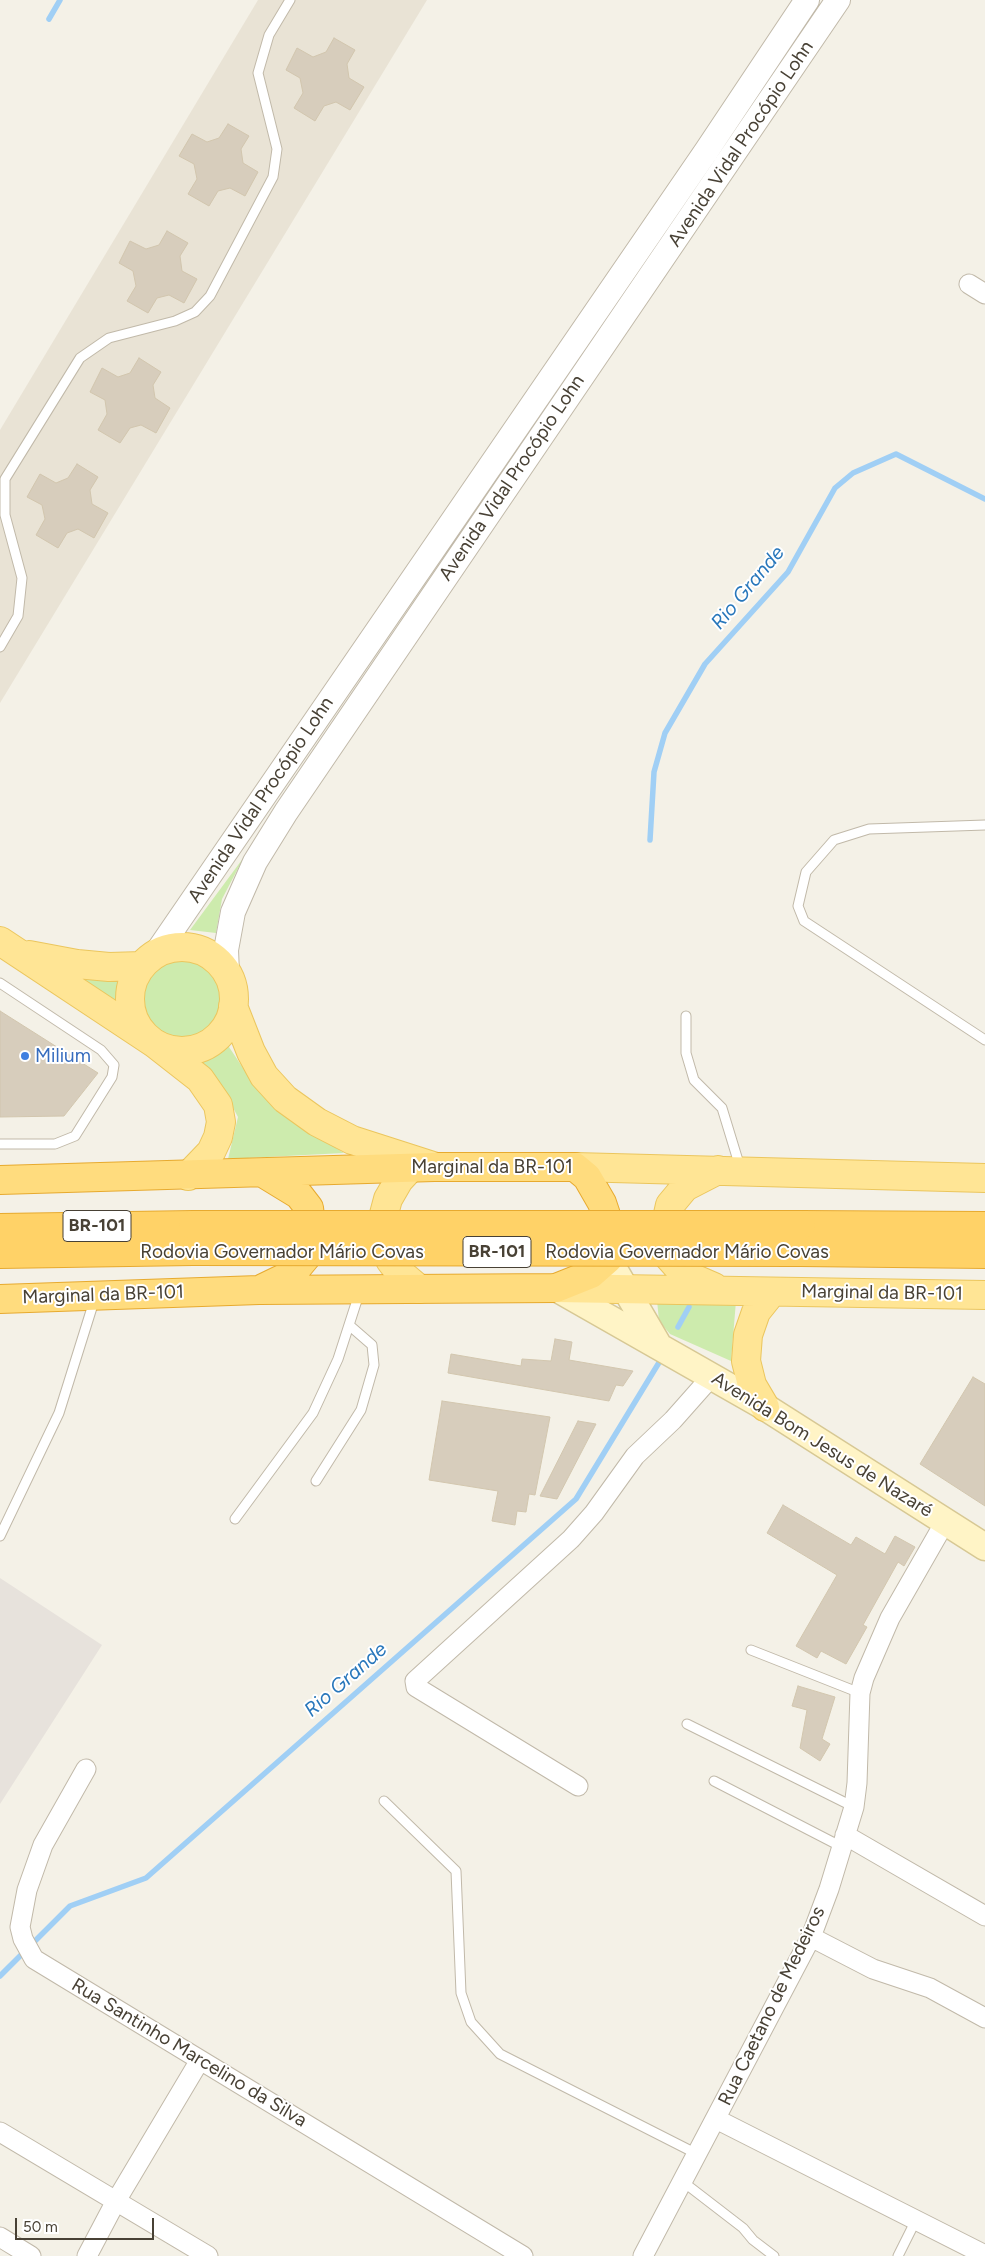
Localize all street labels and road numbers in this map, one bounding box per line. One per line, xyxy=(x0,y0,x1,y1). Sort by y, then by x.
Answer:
street label: Avenida Vidal Procópio Lohn xyxy=(663,37,819,251)
street label: Avenida Vidal Procópio Lohn xyxy=(434,371,590,585)
street label: Avenida Vidal Procópio Lohn xyxy=(183,693,339,907)
street label: Marginal da BR-101 xyxy=(411,1156,573,1178)
road number: BR-101 xyxy=(63,1210,131,1242)
road number: BR-101 xyxy=(463,1236,531,1268)
street label: Rodovia Governador Mário Covas xyxy=(140,1241,424,1263)
street label: Rodovia Governador Mário Covas xyxy=(545,1241,829,1263)
street label: Marginal da BR-101 xyxy=(801,1280,963,1306)
street label: Marginal da BR-101 xyxy=(22,1281,184,1309)
street label: Avenida Bom Jesus de Nazaré xyxy=(707,1367,937,1523)
street label: Rua Caetano de Medeiros xyxy=(714,1903,830,2109)
street label: Rua Santinho Marcelino da Silva xyxy=(67,1974,311,2132)

